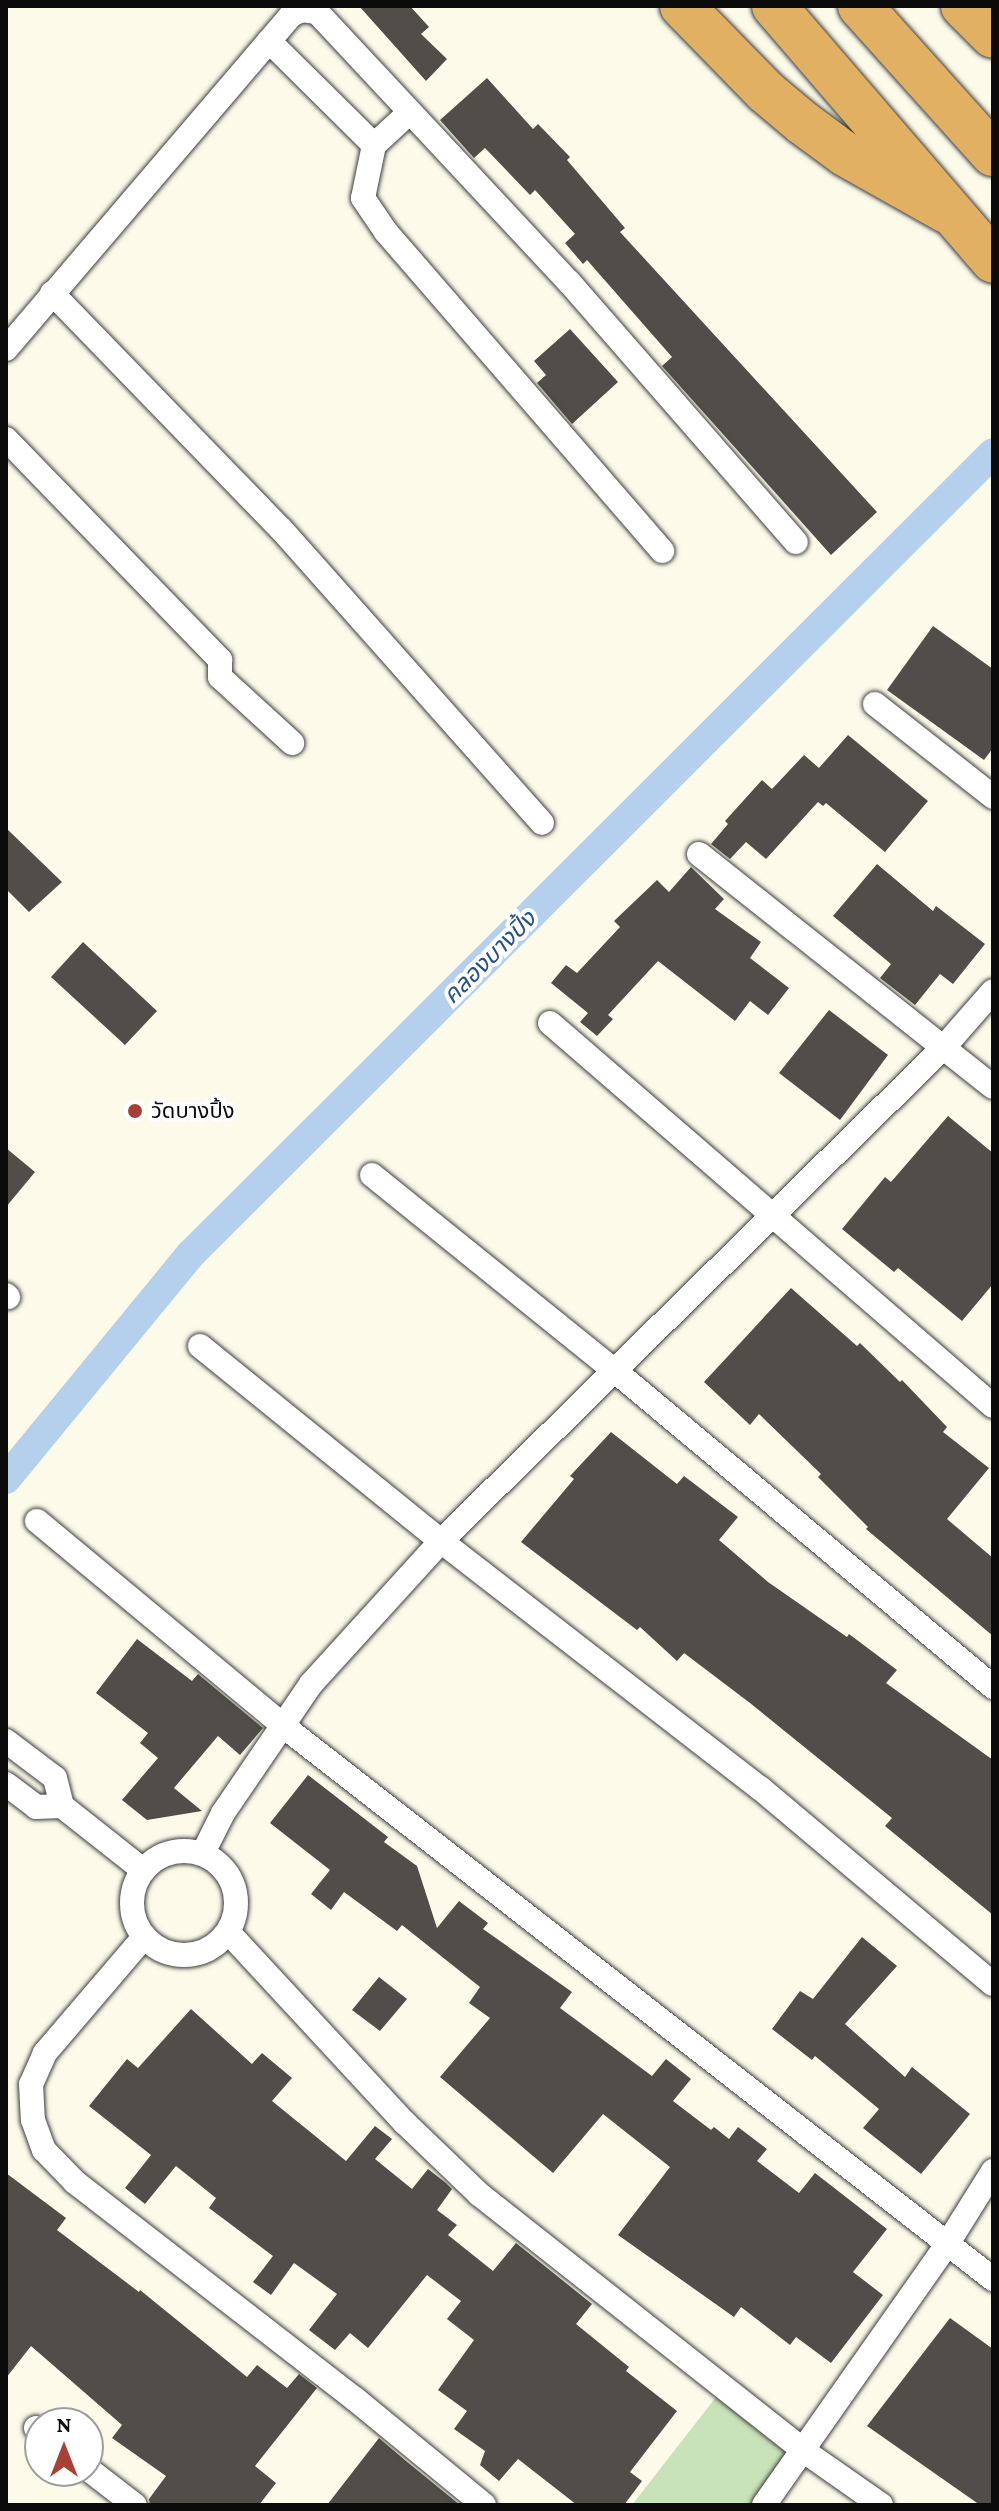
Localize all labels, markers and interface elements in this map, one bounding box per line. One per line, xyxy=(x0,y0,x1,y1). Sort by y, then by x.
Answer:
water label: คลองบางปิ้ง xyxy=(437,905,541,1009)
place label: วัดบางปิ้ง xyxy=(151,1098,235,1124)
marker: วัดบางปิ้ง xyxy=(126,1102,144,1120)
north arrow xyxy=(24,2407,104,2487)
text: N xyxy=(57,2412,72,2437)

